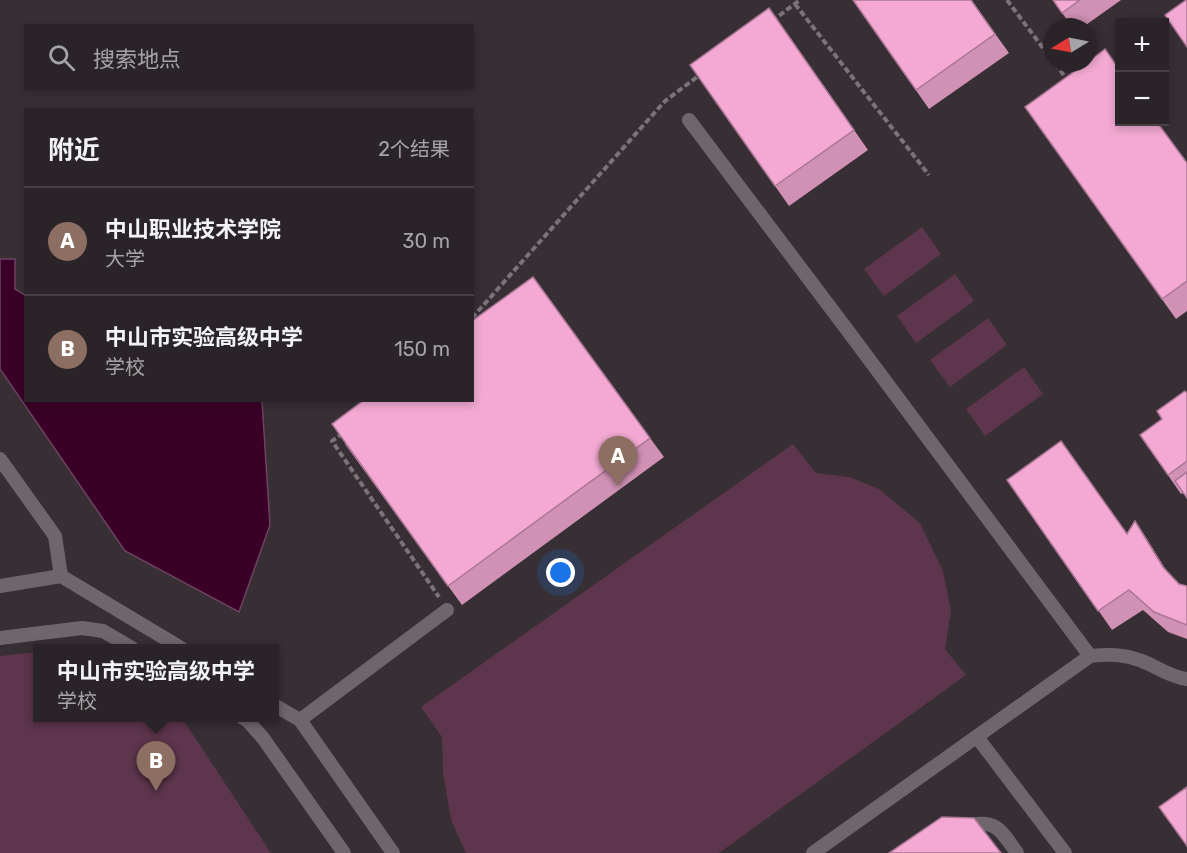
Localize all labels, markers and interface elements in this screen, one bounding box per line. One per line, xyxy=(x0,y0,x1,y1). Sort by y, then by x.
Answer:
north arrow xyxy=(1043,18,1097,72)
map controls xyxy=(1115,18,1169,126)
button: + xyxy=(1115,18,1169,72)
search box xyxy=(24,24,474,90)
icon: search xyxy=(45,41,78,74)
text: 搜索地点 xyxy=(93,46,181,73)
button: − xyxy=(1115,72,1169,126)
text: 附近 xyxy=(48,135,100,166)
text: 2个结果 xyxy=(378,137,450,161)
text: 中山职业技术学院 xyxy=(105,216,281,243)
text: A xyxy=(60,229,75,253)
text: 30 m xyxy=(403,229,450,253)
text: 大学 xyxy=(105,247,145,271)
text: 中山市实验高级中学 xyxy=(105,324,303,351)
text: B xyxy=(60,337,75,361)
text: 150 m xyxy=(394,337,450,361)
text: 学校 xyxy=(105,355,145,379)
pin: A xyxy=(598,436,638,486)
your location xyxy=(546,558,575,587)
popup xyxy=(33,644,279,722)
text: 中山市实验高级中学 xyxy=(57,658,255,685)
text: 学校 xyxy=(57,689,97,713)
pin: B xyxy=(136,742,176,791)

